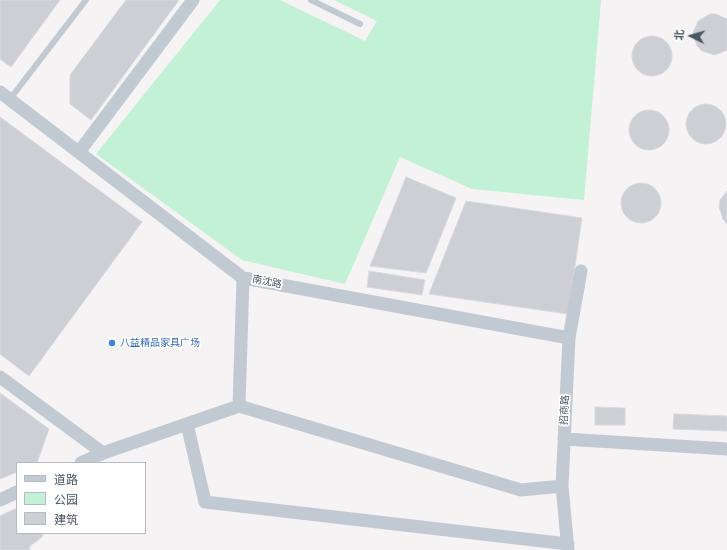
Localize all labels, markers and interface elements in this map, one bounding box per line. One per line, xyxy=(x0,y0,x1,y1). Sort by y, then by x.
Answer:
north arrow xyxy=(671,16,711,56)
text: 北 xyxy=(672,29,686,41)
street label: 南沈路 xyxy=(251,273,283,291)
place label: 八益精品家具广场 xyxy=(120,337,200,349)
marker: 八益精品家具广场 xyxy=(107,338,117,348)
street label: 招商路 xyxy=(558,395,572,425)
legend xyxy=(16,462,146,534)
text: 道路 xyxy=(54,472,78,487)
text: 公园 xyxy=(54,492,78,507)
text: 建筑 xyxy=(54,512,78,527)

